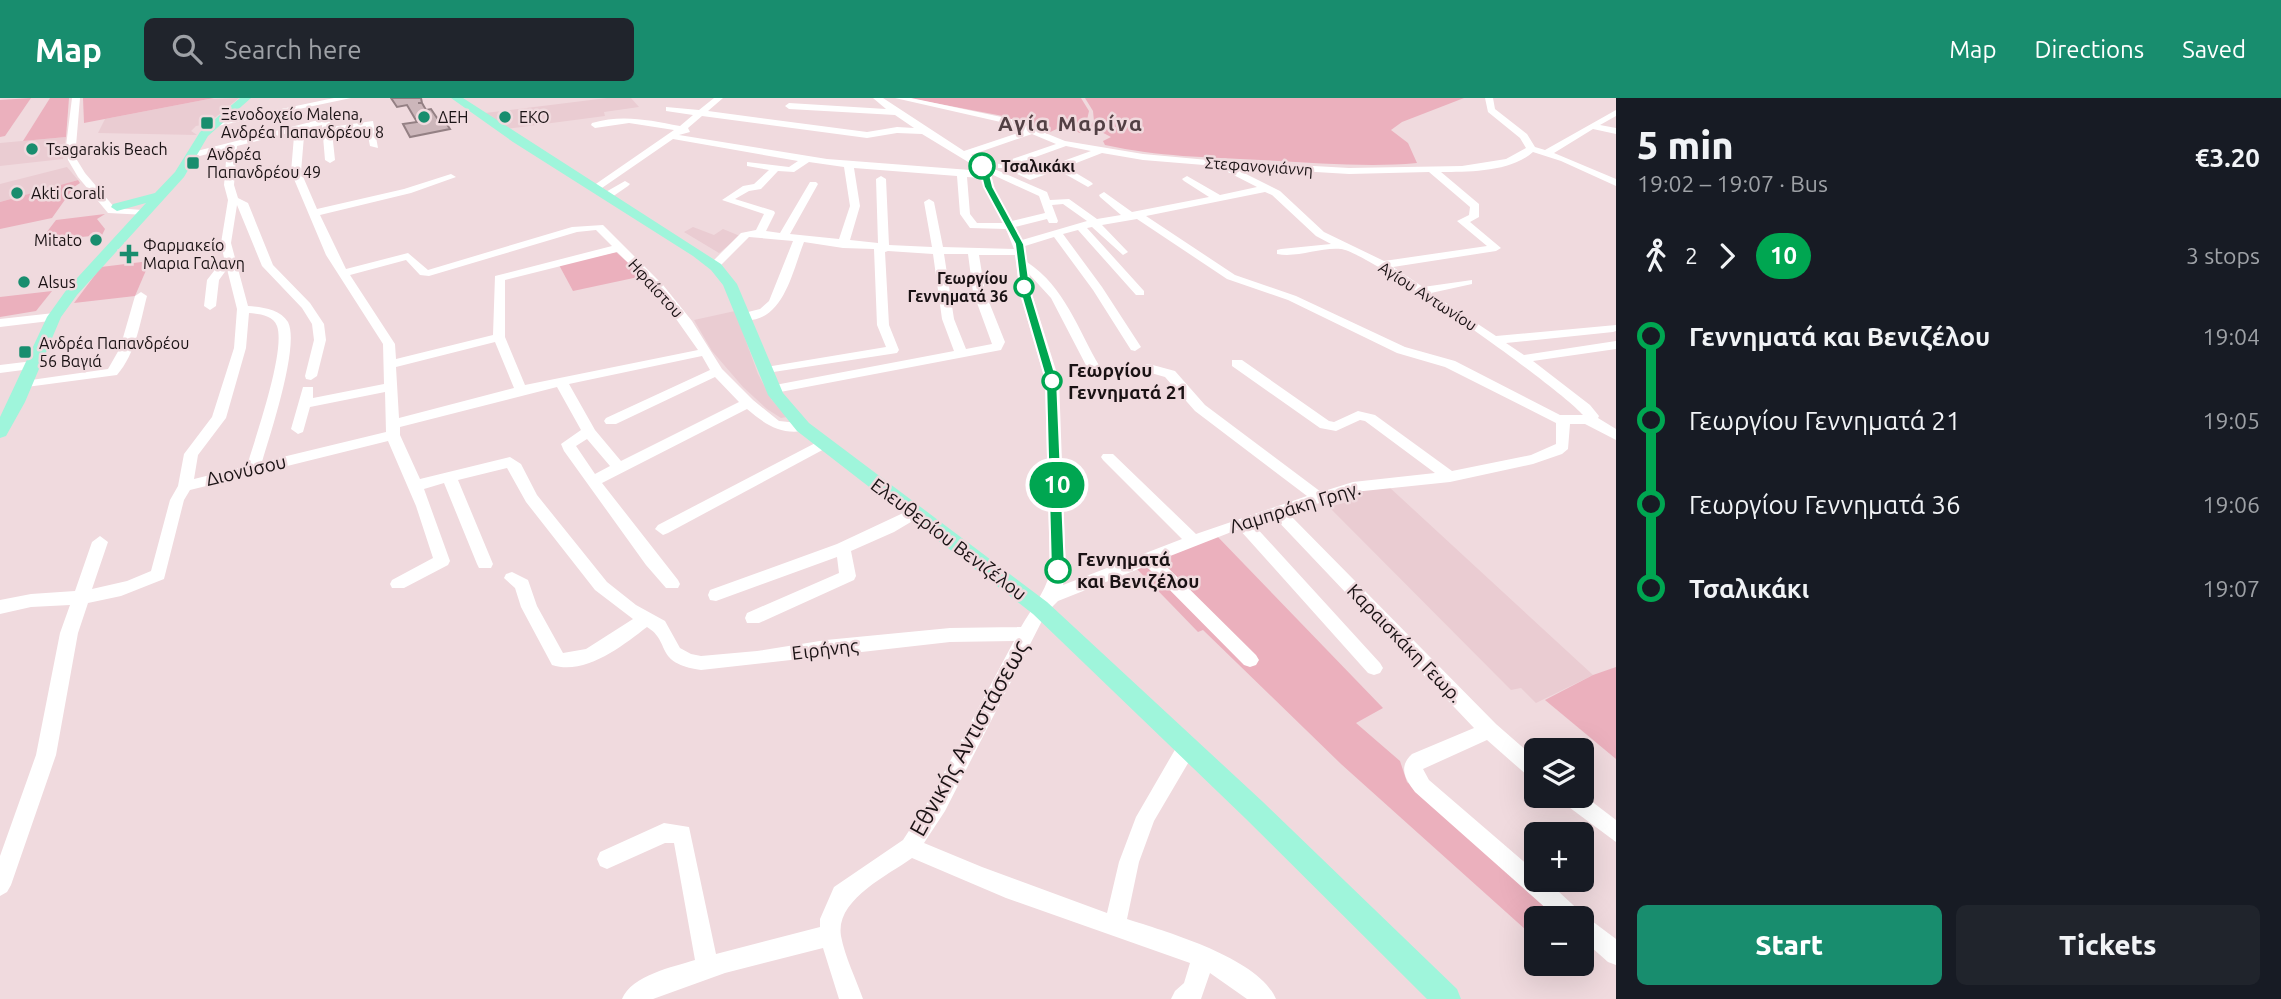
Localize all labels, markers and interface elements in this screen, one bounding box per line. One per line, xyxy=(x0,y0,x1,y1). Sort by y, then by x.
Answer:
search box xyxy=(144,18,634,81)
icon: search xyxy=(168,30,206,68)
text: Map xyxy=(35,31,102,68)
text: Search here xyxy=(224,35,362,64)
text: Map xyxy=(1949,36,1996,63)
text: Directions xyxy=(2034,36,2144,63)
text: Saved xyxy=(2182,36,2246,63)
place label: Ξενοδοχείο Malena, Ανδρέα Παπανδρέου 8 xyxy=(221,105,384,141)
place label: ΔΕΗ xyxy=(438,108,468,126)
place label: EKO xyxy=(519,108,550,126)
marker: ΔΕΗ xyxy=(416,109,432,125)
marker: EKO xyxy=(497,109,513,125)
district label: Αγία Μαρίνα xyxy=(998,111,1144,135)
marker: Ξενοδοχείο Malena, Ανδρέα Παπανδρέου 8 xyxy=(199,115,215,131)
text: 5 min xyxy=(1637,124,1734,166)
place label: Tsagarakis Beach xyxy=(46,140,168,158)
marker: Tsagarakis Beach xyxy=(24,141,40,157)
text: €3.20 xyxy=(2195,143,2260,172)
place label: Ανδρέα Παπανδρέου 49 xyxy=(207,145,321,181)
marker: Τσαλικάκι xyxy=(969,153,995,179)
street label: Στεφανογιάννη xyxy=(1204,153,1314,179)
marker: Ανδρέα Παπανδρέου 49 xyxy=(185,155,201,171)
place label: Τσαλικάκι xyxy=(1001,157,1075,175)
text: 19:02 – 19:07 · Bus xyxy=(1637,171,1828,196)
place label: Akti Corali xyxy=(31,184,105,202)
marker: Akti Corali xyxy=(9,185,25,201)
place label: Mitato xyxy=(34,231,82,249)
marker: Mitato xyxy=(88,232,104,248)
place label: Φαρμακείο Μαρια Γαλανη xyxy=(143,236,245,272)
icon: walk xyxy=(1637,237,1675,275)
icon: forward xyxy=(1708,237,1746,275)
text: 10 xyxy=(1770,242,1797,269)
text: 2 xyxy=(1685,243,1698,268)
text: 3 stops xyxy=(2186,243,2260,268)
marker: Φαρμακείο Μαρια Γαλανη xyxy=(121,246,137,262)
street label: Ηφαίστου xyxy=(625,255,687,321)
street label: Αγίου Αντωνίου xyxy=(1376,258,1480,334)
place label: Γεωργίου Γεννηματά 36 xyxy=(908,269,1008,305)
place label: Alsus xyxy=(38,273,76,291)
marker: Alsus xyxy=(16,274,32,290)
marker: Γεωργίου Γεννηματά 36 xyxy=(1014,277,1034,297)
text: Γεννηματά και Βενιζέλου xyxy=(1689,322,1990,351)
text: 19:04 xyxy=(2202,324,2260,349)
place label: Ανδρέα Παπανδρέου 56 Βαγιά xyxy=(39,334,189,370)
marker: Ανδρέα Παπανδρέου 56 Βαγιά xyxy=(17,344,33,360)
place label: Γεωργίου Γεννηματά 21 xyxy=(1068,359,1187,403)
marker: Γεωργίου Γεννηματά 21 xyxy=(1042,371,1062,391)
text: Γεωργίου Γεννηματά 21 xyxy=(1689,406,1961,435)
text: 19:05 xyxy=(2202,408,2260,433)
street label: Διονύσου xyxy=(204,450,288,490)
line badge: 10 xyxy=(1026,462,1088,508)
text: 10 xyxy=(1043,471,1071,498)
street label: Ελευθερίου Βενιζέλου xyxy=(867,473,1031,605)
street label: Λαμπράκη Γρηγ. xyxy=(1227,477,1363,537)
text: Γεωργίου Γεννηματά 36 xyxy=(1689,490,1961,519)
text: 19:06 xyxy=(2202,492,2260,517)
place label: Γεννηματά και Βενιζέλου xyxy=(1077,548,1199,592)
marker: Γεννηματά και Βενιζέλου xyxy=(1045,557,1071,583)
text: Τσαλικάκι xyxy=(1689,574,1809,603)
text: 19:07 xyxy=(2202,576,2260,601)
street label: Καραισκάκη Γεωρ. xyxy=(1343,579,1467,707)
street label: Ειρήνης xyxy=(790,634,860,664)
street label: Εθνικής Αντιστάσεως xyxy=(904,636,1034,840)
map controls xyxy=(1524,738,1594,976)
button: layers xyxy=(1524,738,1594,808)
button: + xyxy=(1524,822,1594,892)
button: Start xyxy=(1637,905,1942,985)
button: Tickets xyxy=(1956,905,2260,985)
button: − xyxy=(1524,906,1594,976)

